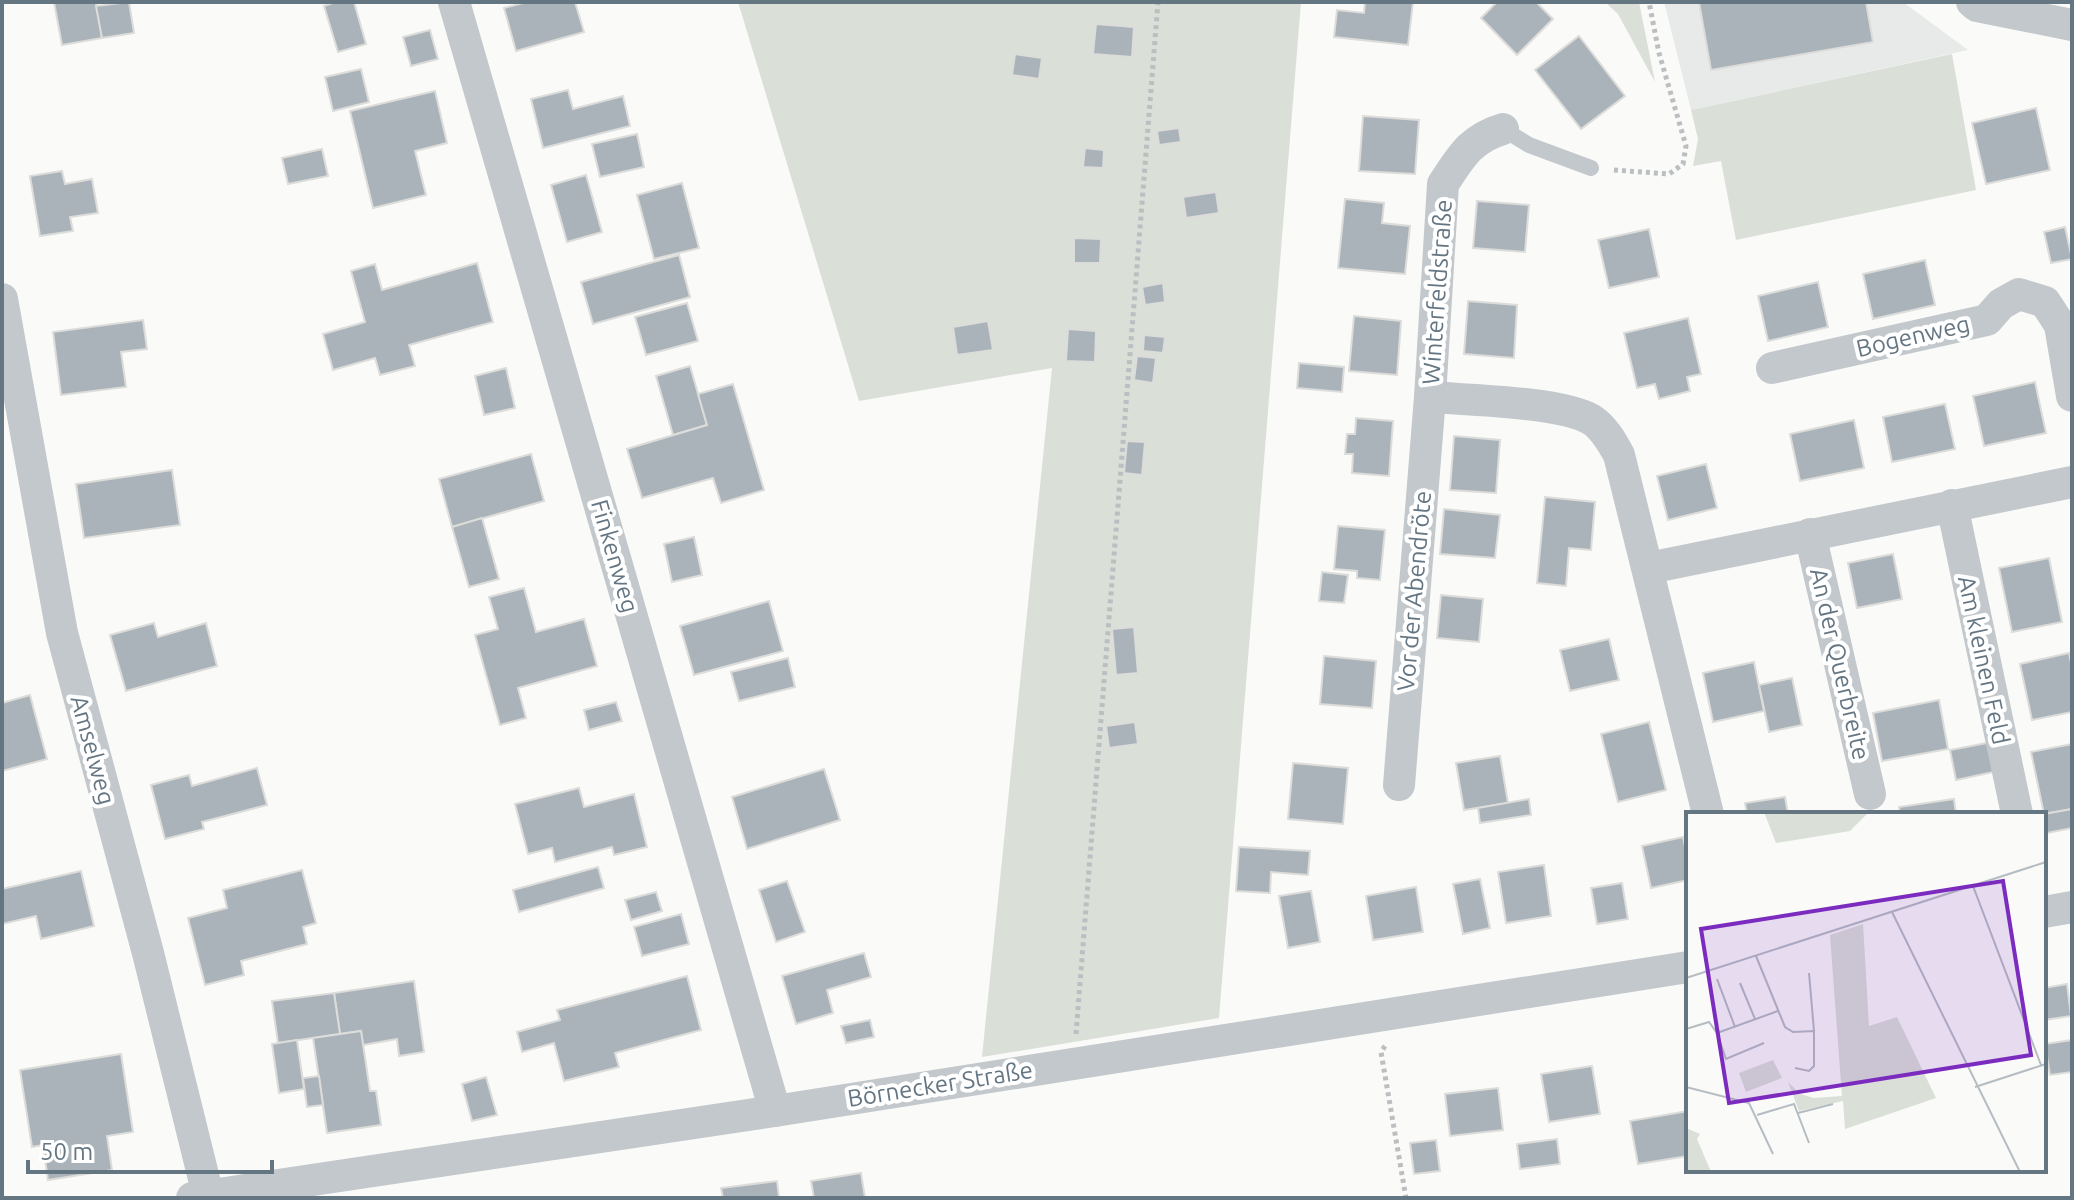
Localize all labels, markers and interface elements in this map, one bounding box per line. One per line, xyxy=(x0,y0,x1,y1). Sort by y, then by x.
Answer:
street label: Winterfeldstraße xyxy=(1417,198,1457,386)
street label: Bogenweg xyxy=(1854,310,1972,362)
street label: Vor der Abendröte xyxy=(1392,490,1436,692)
street label: Finkenweg xyxy=(586,496,644,616)
street label: An der Querbreite xyxy=(1805,565,1875,763)
street label: Am kleinen Feld xyxy=(1953,573,2015,747)
street label: Amselweg xyxy=(65,692,121,808)
inset map xyxy=(1686,812,2046,1172)
street label: Börnecker Straße xyxy=(845,1056,1035,1112)
scale bar xyxy=(28,1124,272,1174)
text: 50 m xyxy=(40,1138,93,1165)

